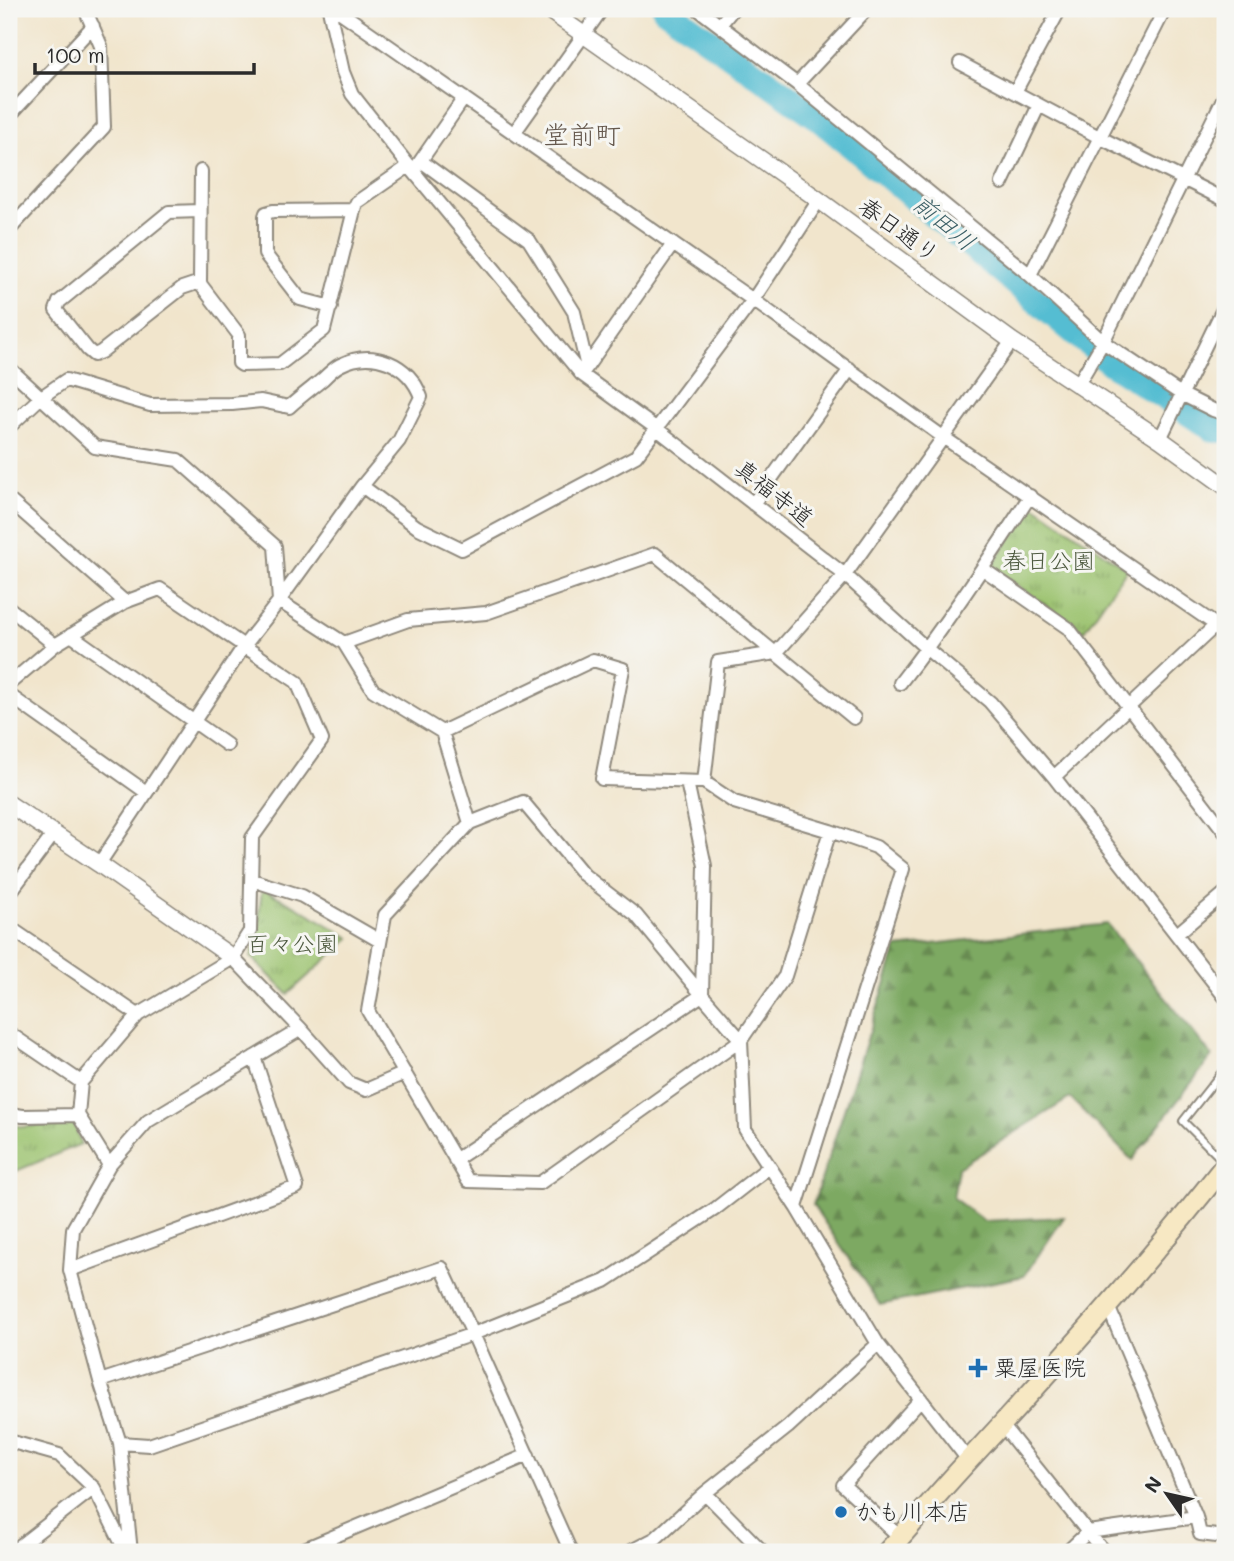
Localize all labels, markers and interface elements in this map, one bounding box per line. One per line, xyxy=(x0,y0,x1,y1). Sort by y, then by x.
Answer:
scale bar xyxy=(35,32,254,76)
text: 100 m xyxy=(46,41,105,68)
district label: 堂前町 xyxy=(543,117,621,151)
water label: 前田川 xyxy=(907,187,983,257)
street label: 春日通り xyxy=(854,190,946,268)
street label: 真福寺道 xyxy=(729,452,820,532)
park label: 春日公園 xyxy=(1003,545,1095,575)
park label: 百々公園 xyxy=(246,928,338,958)
place label: 粟屋医院 xyxy=(994,1352,1086,1382)
marker: 粟屋医院 xyxy=(968,1358,988,1378)
north arrow xyxy=(1132,1460,1202,1530)
text: N xyxy=(1138,1471,1167,1497)
place label: かも川本店 xyxy=(855,1496,970,1526)
marker: かも川本店 xyxy=(833,1504,849,1520)

